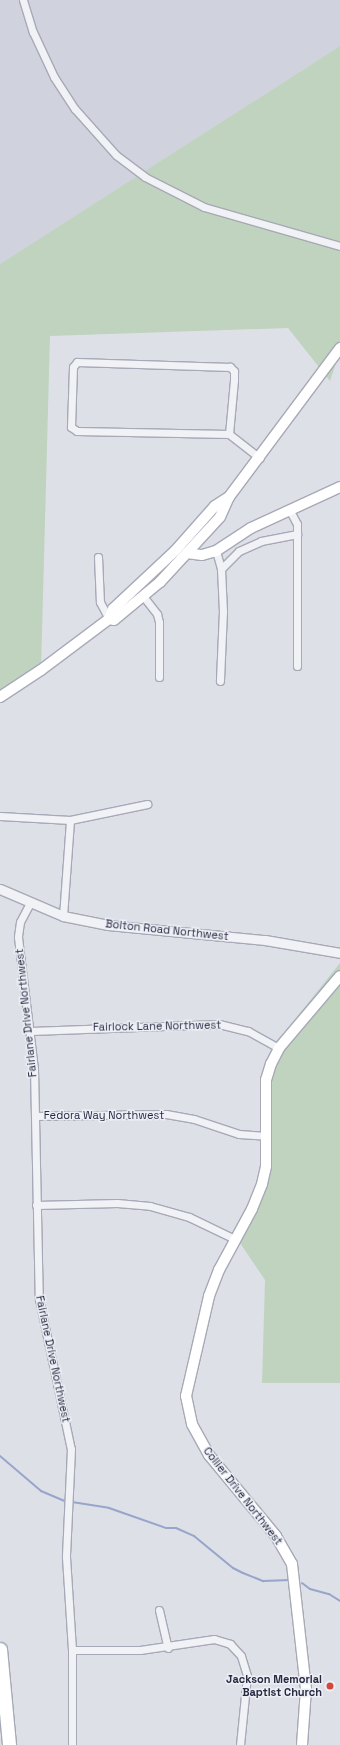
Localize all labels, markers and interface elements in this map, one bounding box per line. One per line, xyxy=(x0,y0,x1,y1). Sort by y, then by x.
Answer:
street label: Bolton Road Northwest xyxy=(105,917,229,943)
street label: Fairlane Drive Northwest xyxy=(13,948,39,1078)
street label: Fairlock Lane Northwest xyxy=(93,1018,221,1034)
street label: Fedora Way Northwest xyxy=(44,1108,164,1122)
street label: Fairlane Drive Northwest xyxy=(33,1294,73,1424)
street label: Collier Drive Northwest xyxy=(201,1444,285,1548)
place label: Jackson Memorial Baptist Church xyxy=(226,1673,322,1699)
marker: Jackson Memorial Baptist Church xyxy=(325,1681,335,1691)

